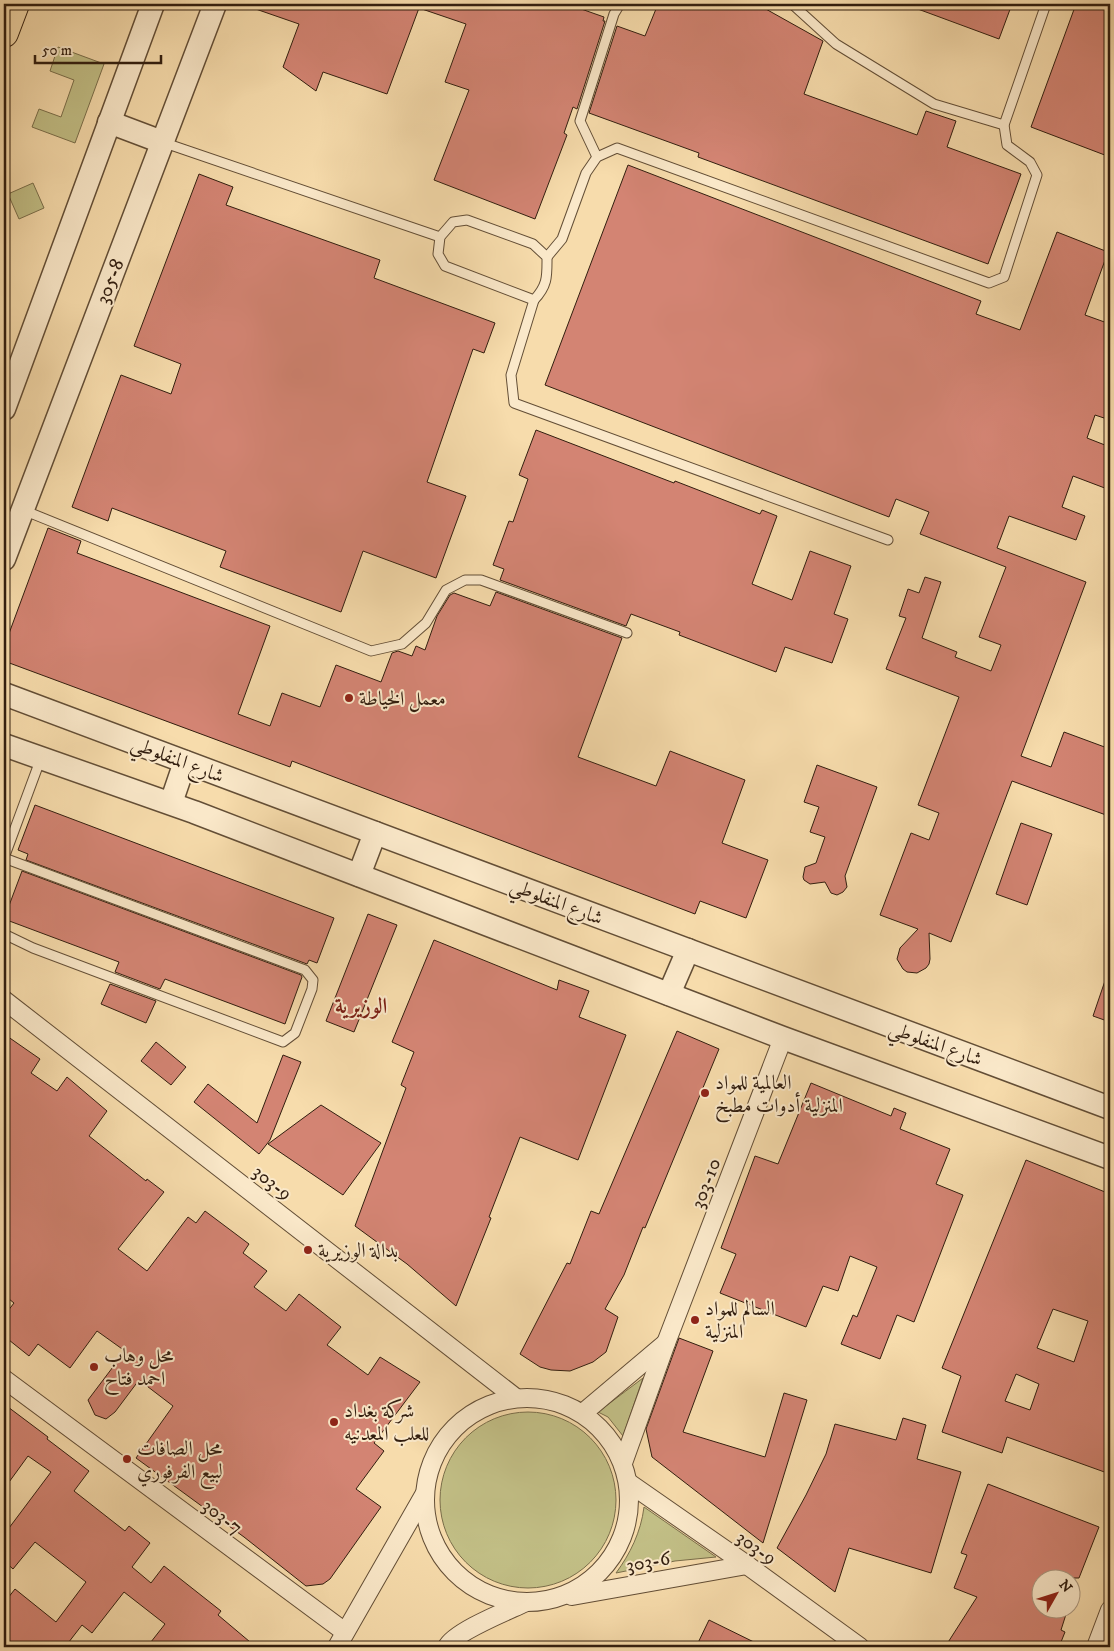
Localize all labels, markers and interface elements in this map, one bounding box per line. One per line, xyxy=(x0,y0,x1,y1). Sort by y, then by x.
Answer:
scale bar xyxy=(35,32,161,64)
text: 50 m xyxy=(42,41,72,60)
street label: 305-8 xyxy=(90,255,130,308)
place label: معمل الخياطة xyxy=(359,687,446,713)
marker: معمل الخياطة xyxy=(343,692,355,704)
street label: شارع المنفلوطي xyxy=(126,731,227,794)
street label: شارع المنفلوطي xyxy=(505,873,606,936)
district label: الوزيرية xyxy=(335,993,387,1020)
street label: شارع المنفلوطي xyxy=(884,1016,986,1078)
place label: العالمية للمواد المنزلية أدوات مطبخ xyxy=(715,1071,843,1123)
marker: العالمية للمواد المنزلية أدوات مطبخ xyxy=(699,1087,711,1099)
street label: 303-10 xyxy=(685,1155,727,1212)
street label: 303-9 xyxy=(247,1160,297,1207)
place label: بدالة الوزيرية xyxy=(318,1239,398,1264)
marker: بدالة الوزيرية xyxy=(302,1244,314,1256)
place label: السالم للمواد المنزلية xyxy=(705,1297,775,1345)
marker: السالم للمواد المنزلية xyxy=(689,1314,701,1326)
place label: محل وهاب احمد فتاح xyxy=(104,1344,173,1396)
marker: محل وهاب احمد فتاح xyxy=(88,1361,100,1373)
place label: شركة بغداد للعلب المعدنيه xyxy=(344,1398,429,1447)
marker: شركة بغداد للعلب المعدنيه xyxy=(328,1416,340,1428)
place label: محل الصافات لبيع الفرفوري xyxy=(137,1437,223,1489)
marker: محل الصافات لبيع الفرفوري xyxy=(121,1453,133,1465)
street label: 303-7 xyxy=(197,1494,247,1541)
street label: 303-9 xyxy=(731,1525,781,1571)
street label: 303-6 xyxy=(624,1546,673,1579)
north arrow xyxy=(1032,1568,1082,1618)
text: N xyxy=(1055,1576,1076,1597)

